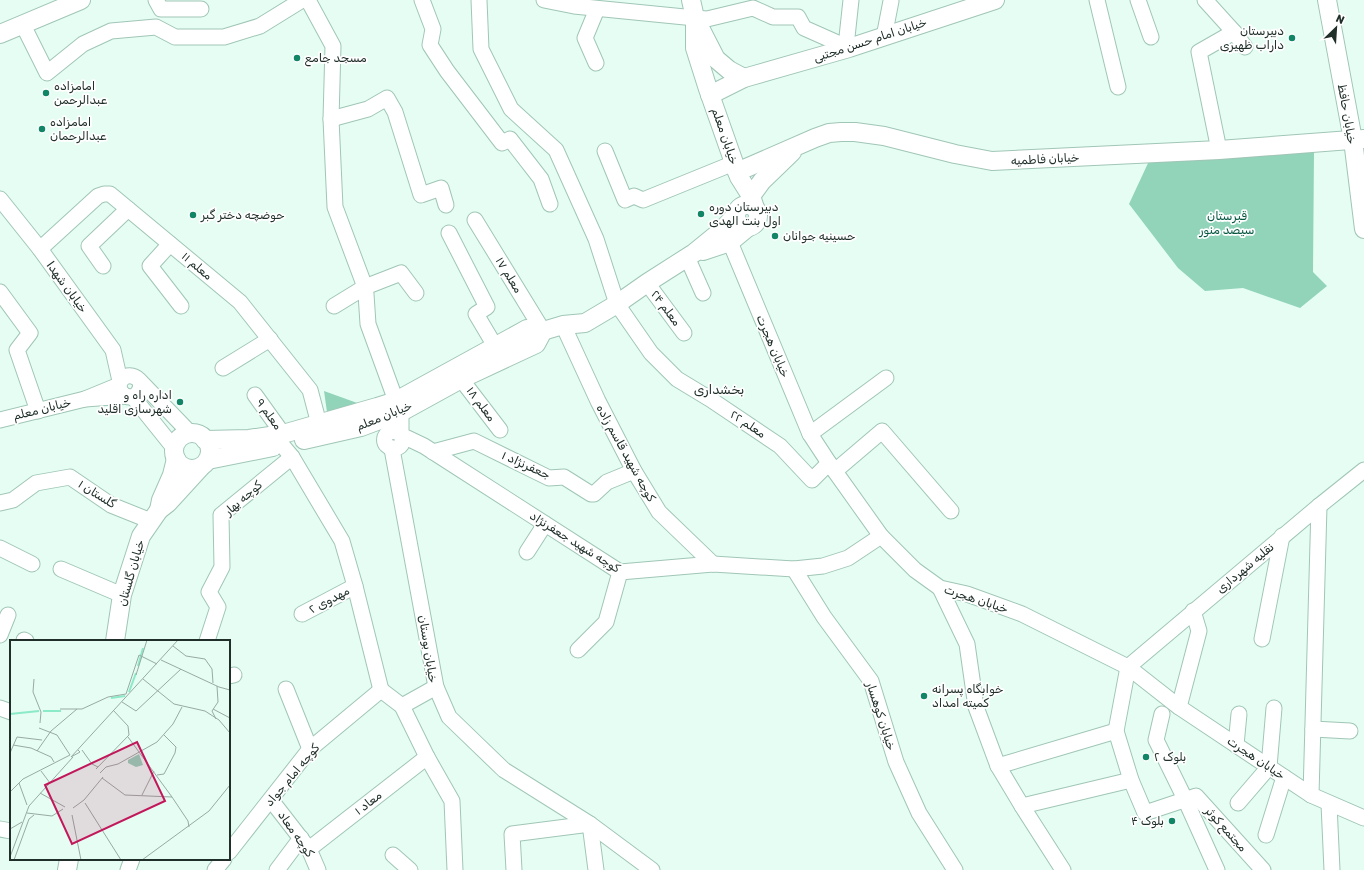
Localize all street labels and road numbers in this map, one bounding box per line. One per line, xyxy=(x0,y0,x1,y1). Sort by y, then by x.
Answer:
street label: خیابان امام حسن مجتبی xyxy=(812,15,929,67)
street label: خیابان حافظ xyxy=(1335,83,1359,145)
street label: خیابان معلم xyxy=(708,106,741,166)
street label: خیابان فاطمیه xyxy=(1010,150,1080,168)
street label: معلم ۱۱ xyxy=(178,249,215,284)
street label: معلم ۱۷ xyxy=(492,255,526,296)
street label: خیابان شهدا xyxy=(44,259,90,315)
street label: معلم ۲۴ xyxy=(647,287,684,329)
street label: خیابان هجرت xyxy=(753,313,792,380)
street label: معلم ۱۸ xyxy=(463,384,499,425)
street label: خیابان معلم xyxy=(12,395,73,424)
street label: معلم ۹ xyxy=(252,396,285,433)
street label: خیابان معلم xyxy=(354,398,414,434)
street label: کوچه شهید قاسم زاده xyxy=(593,402,659,505)
street label: معلم ۲۲ xyxy=(727,407,769,442)
street label: جعفرنژاد ۱ xyxy=(499,448,552,483)
street label: گلستان ۱ xyxy=(76,477,119,511)
street label: کوچه بهار xyxy=(220,477,266,520)
street label: کوچه شهید جعفرنژاد xyxy=(527,509,623,577)
street label: خیابان گلستان xyxy=(115,538,147,608)
street label: نقلیه شهرداری xyxy=(1213,540,1277,597)
street label: خیابان هجرت xyxy=(942,582,1010,617)
street label: مهدوی ۲ xyxy=(306,583,353,617)
street label: خیابان بوستان xyxy=(415,614,440,684)
street label: خیابان کوهسار xyxy=(862,679,899,752)
street label: خیابان هجرت xyxy=(1224,734,1287,783)
street label: کوچه امام جواد xyxy=(262,740,324,810)
street label: معاد ۱ xyxy=(352,788,385,818)
street label: مجتمع کوثر xyxy=(1200,803,1250,856)
street label: کوچه معاد xyxy=(274,808,317,861)

